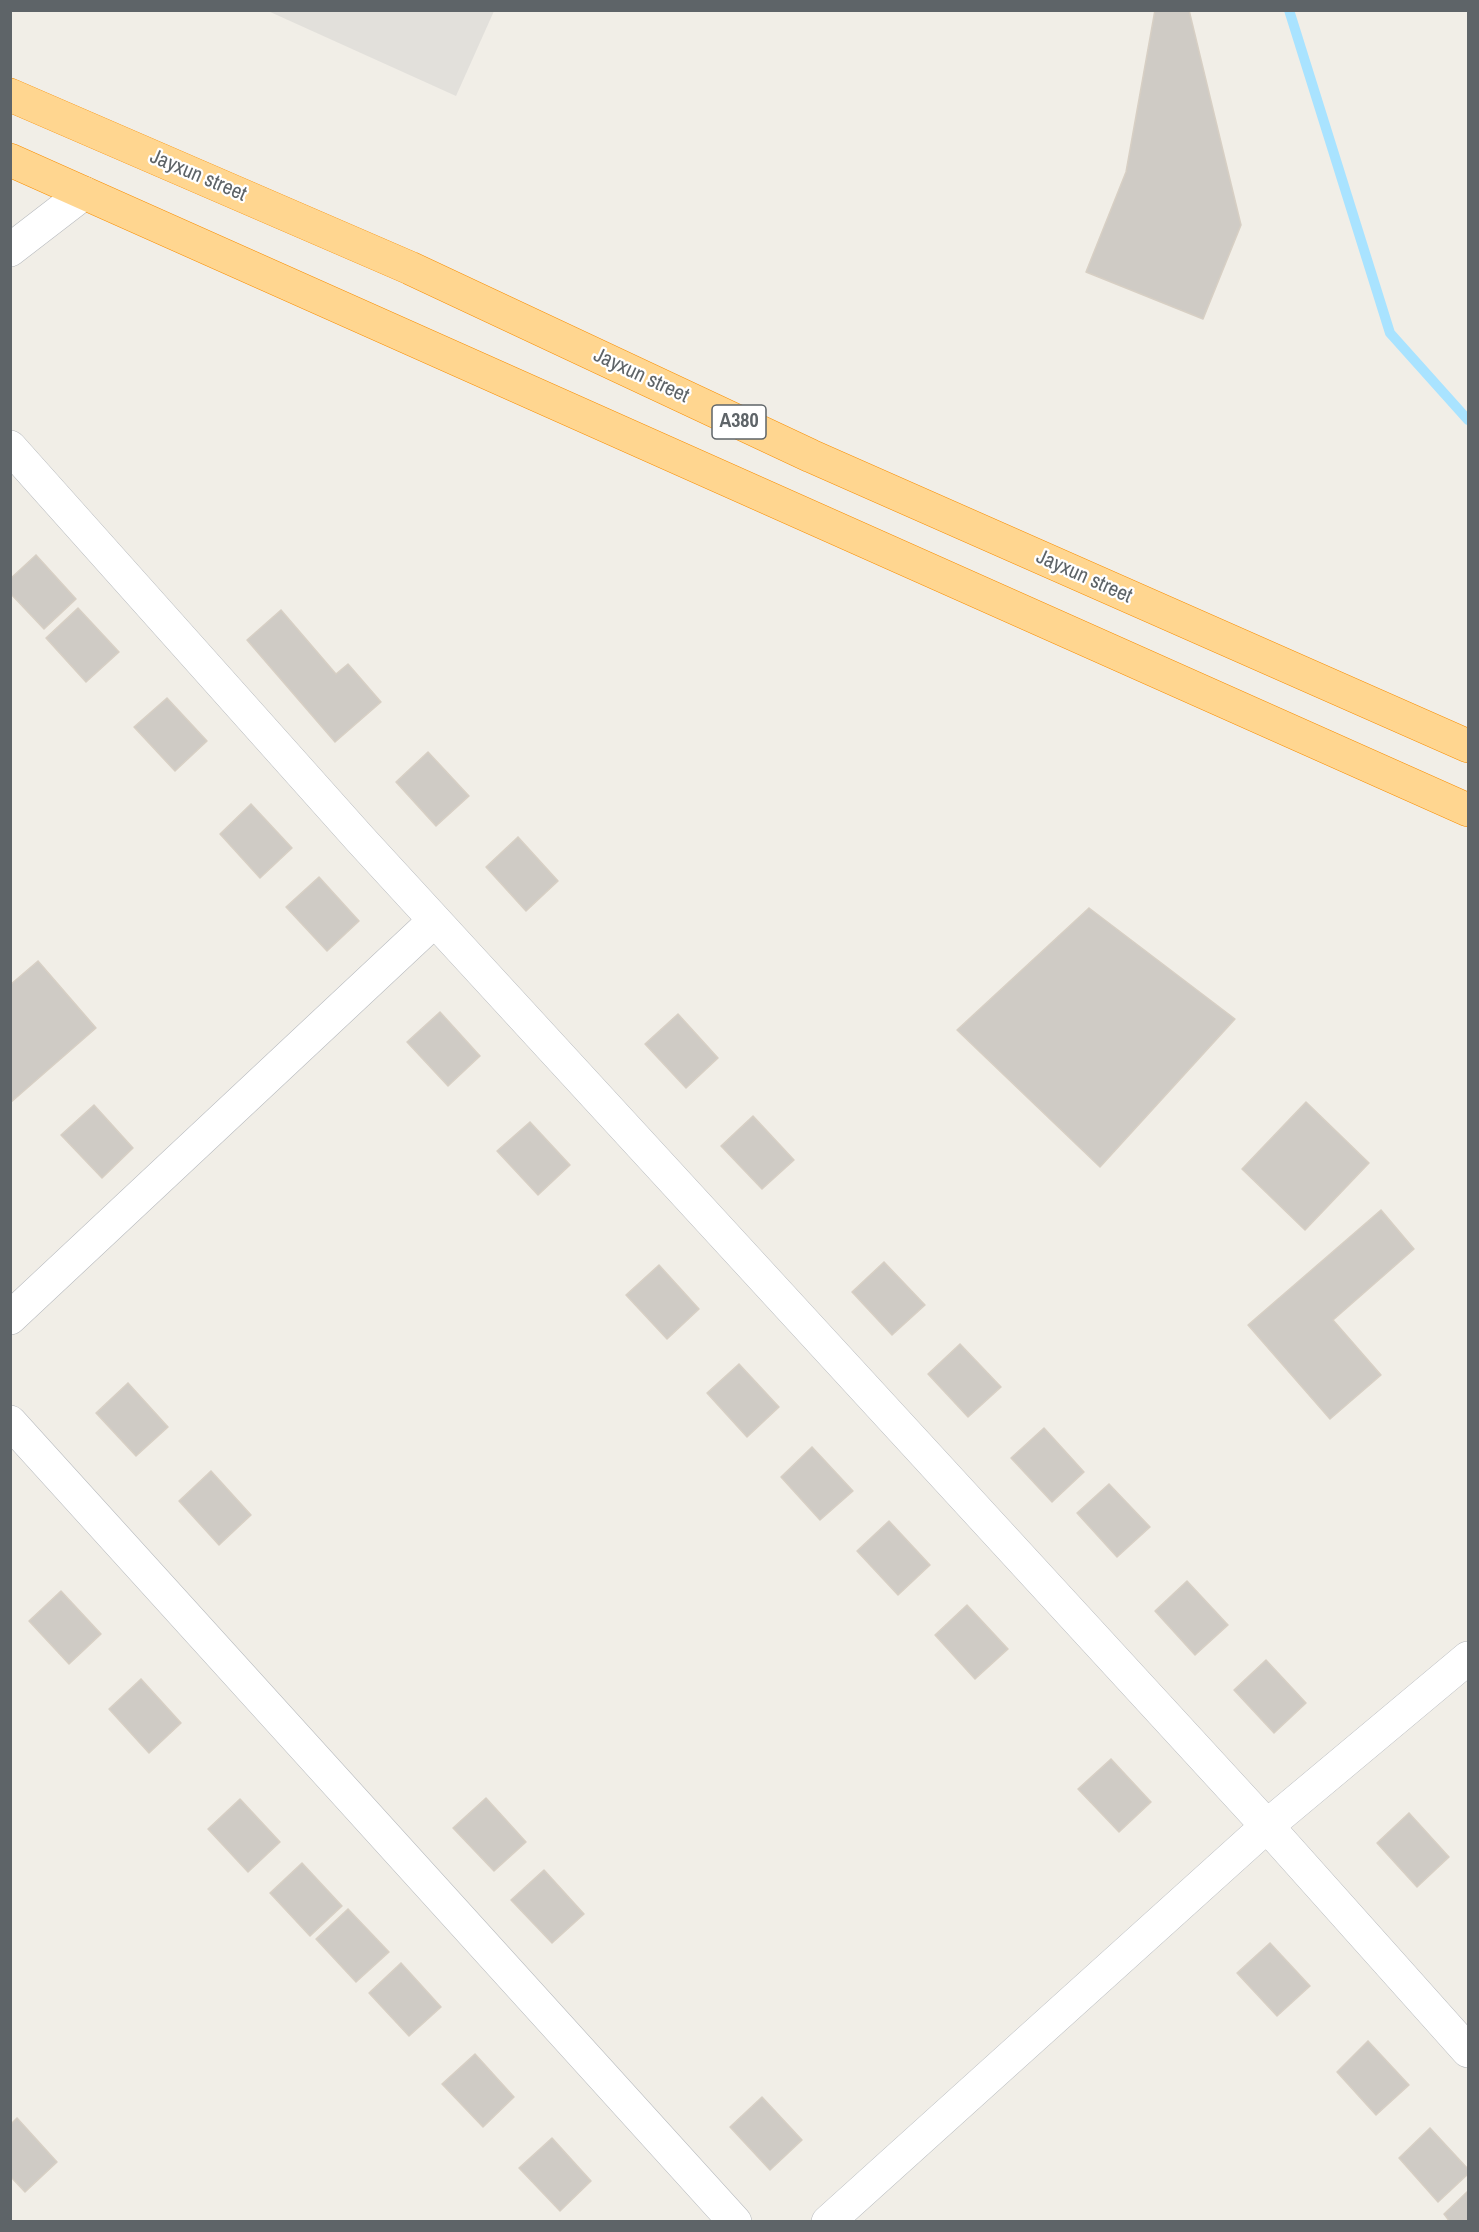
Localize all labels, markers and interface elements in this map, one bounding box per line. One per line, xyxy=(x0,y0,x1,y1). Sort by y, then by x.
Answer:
street label: Jayxun street xyxy=(146,144,250,208)
street label: Jayxun street xyxy=(589,343,693,409)
road number: A380 xyxy=(712,405,766,439)
street label: Jayxun street xyxy=(1032,545,1136,609)

